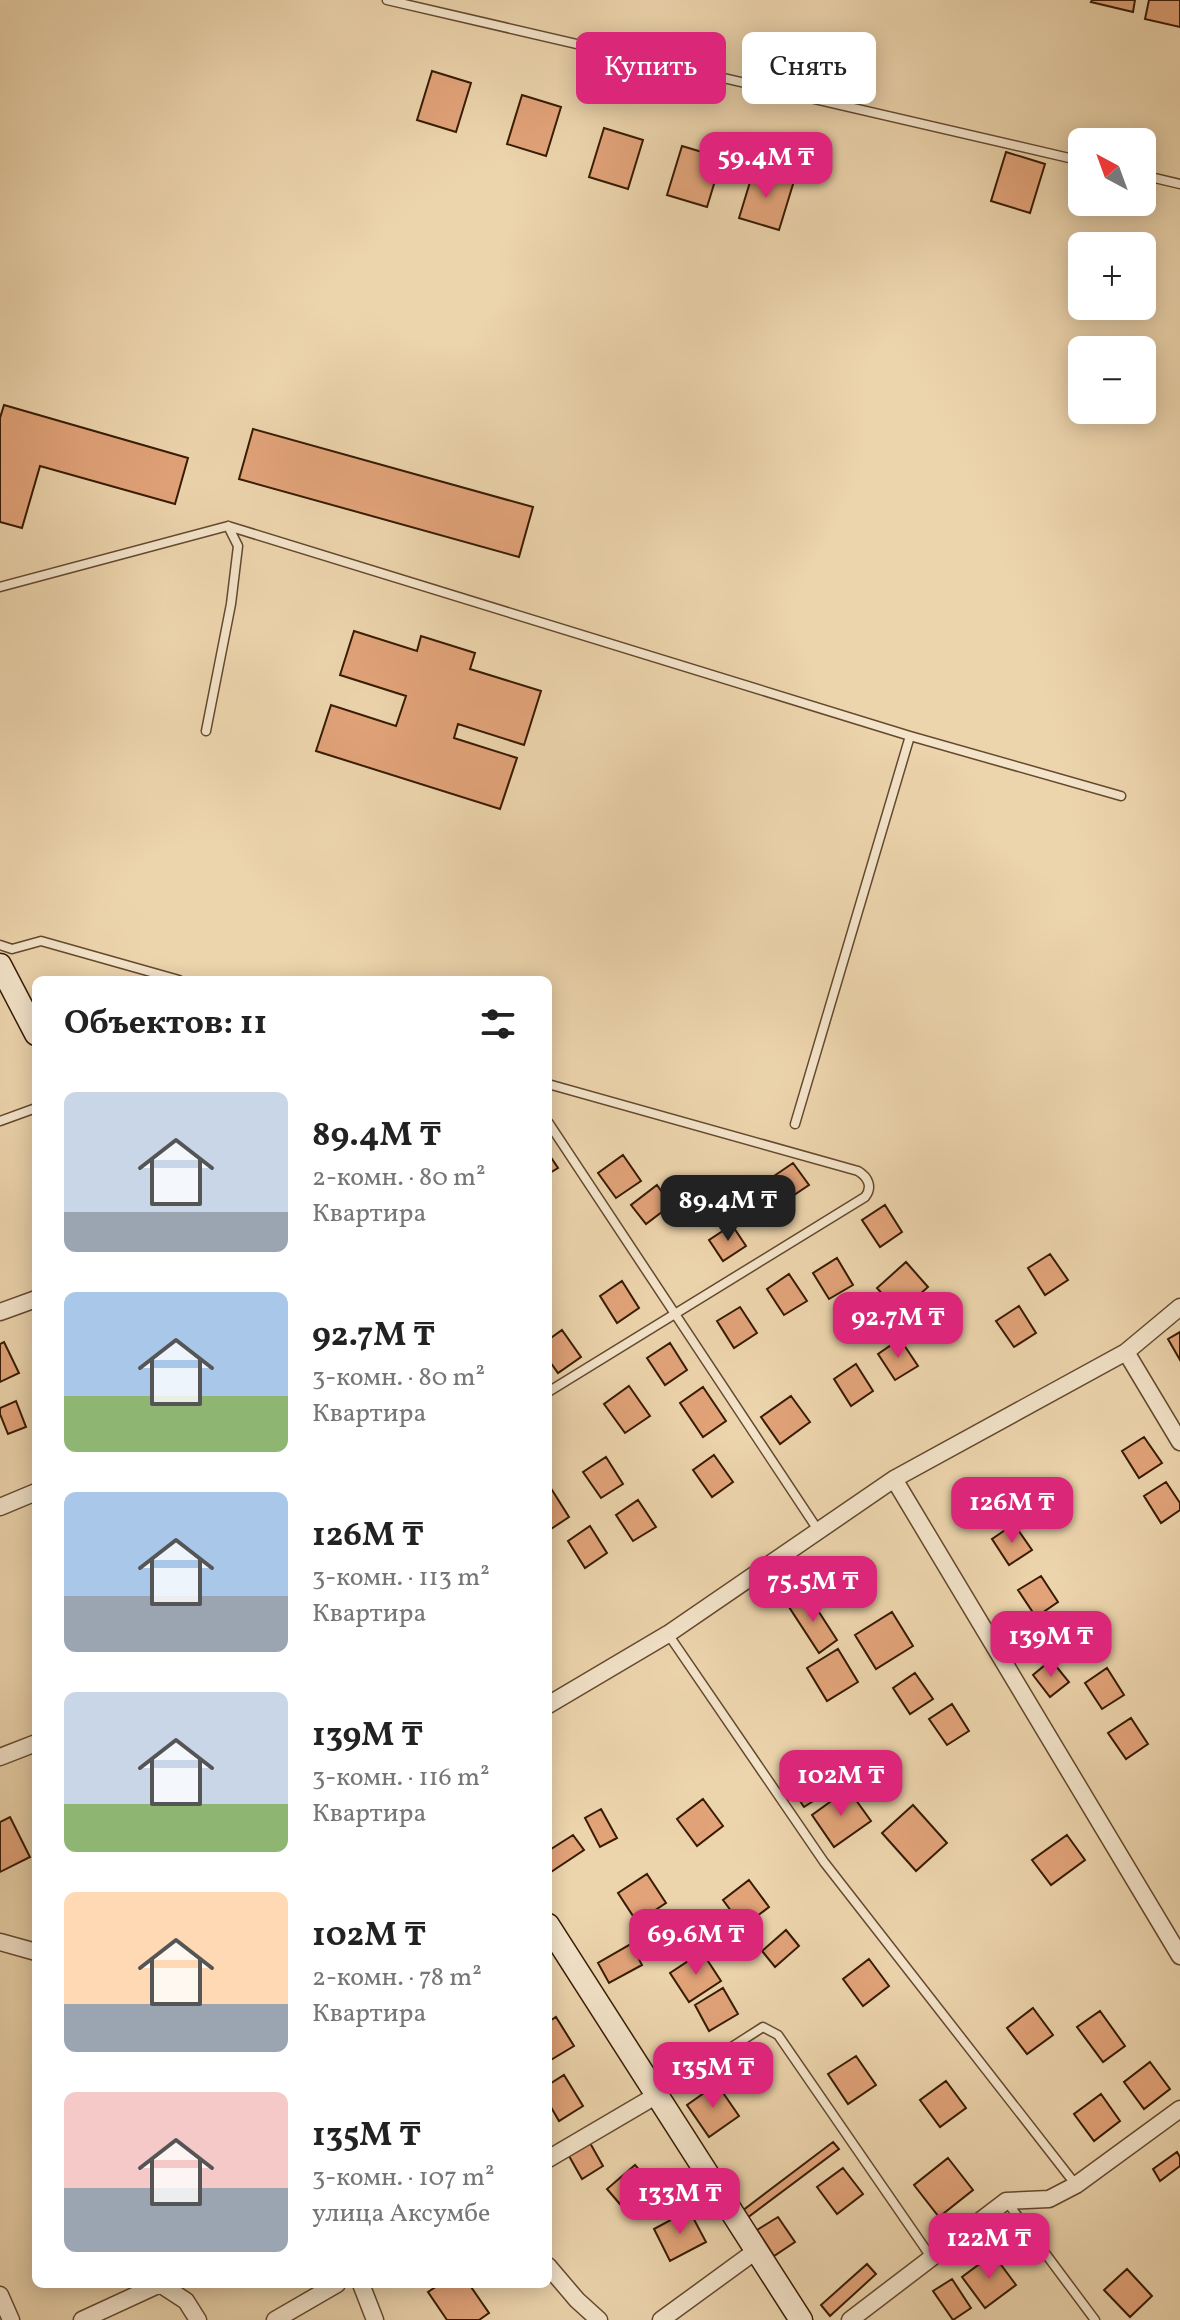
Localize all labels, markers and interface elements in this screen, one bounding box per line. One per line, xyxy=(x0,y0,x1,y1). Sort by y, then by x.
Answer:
chip: Купить xyxy=(576,32,726,104)
chip: Снять xyxy=(742,32,876,104)
north arrow xyxy=(1068,128,1156,216)
map controls xyxy=(1068,128,1156,424)
pin: 59.4M ₸ xyxy=(692,132,840,200)
text: 59.4M ₸ xyxy=(717,140,815,176)
button: + xyxy=(1068,232,1156,320)
button: − xyxy=(1068,336,1156,424)
text: Объектов: 11 xyxy=(64,1001,267,1048)
icon: filters xyxy=(476,1002,520,1046)
text: 89.4M ₸ xyxy=(312,1113,441,1160)
icon: home xyxy=(128,1124,224,1220)
text: 2-комн. · 80 m² xyxy=(312,1160,486,1196)
pin: 89.4M ₸ xyxy=(654,1175,802,1243)
text: 89.4M ₸ xyxy=(678,1183,778,1219)
text: Квартира xyxy=(312,1196,426,1232)
pin: 92.7M ₸ xyxy=(824,1292,972,1360)
text: 92.7M ₸ xyxy=(851,1300,945,1336)
text: 92.7M ₸ xyxy=(312,1313,435,1360)
icon: home xyxy=(128,1324,224,1420)
text: 3-комн. · 80 m² xyxy=(312,1360,485,1396)
text: Квартира xyxy=(312,1396,426,1432)
pin: 126M ₸ xyxy=(947,1477,1077,1545)
text: 126M ₸ xyxy=(969,1485,1055,1521)
text: 126M ₸ xyxy=(312,1513,424,1560)
icon: home xyxy=(128,1524,224,1620)
pin: 75.5M ₸ xyxy=(739,1556,887,1624)
text: 3-комн. · 113 m² xyxy=(312,1560,490,1596)
text: 75.5M ₸ xyxy=(767,1564,859,1600)
text: Квартира xyxy=(312,1596,426,1632)
pin: 139M ₸ xyxy=(986,1611,1116,1679)
text: 139M ₸ xyxy=(1008,1619,1094,1655)
text: 139M ₸ xyxy=(312,1713,423,1760)
icon: home xyxy=(128,1724,224,1820)
pin: 102M ₸ xyxy=(776,1750,906,1818)
text: 102M ₸ xyxy=(797,1758,885,1794)
text: 3-комн. · 116 m² xyxy=(312,1760,490,1796)
text: Квартира xyxy=(312,1796,426,1832)
pin: 69.6M ₸ xyxy=(622,1909,770,1977)
text: 102M ₸ xyxy=(312,1913,426,1960)
text: 69.6M ₸ xyxy=(647,1917,745,1953)
icon: home xyxy=(128,1924,224,2020)
text: 2-комн. · 78 m² xyxy=(312,1960,482,1996)
text: Квартира xyxy=(312,1996,426,2032)
pin: 135M ₸ xyxy=(648,2042,778,2110)
text: 135M ₸ xyxy=(671,2050,755,2086)
text: 135M ₸ xyxy=(312,2113,421,2160)
icon: home xyxy=(128,2124,224,2220)
text: 3-комн. · 107 m² xyxy=(312,2160,495,2196)
pin: 133M ₸ xyxy=(615,2168,745,2236)
text: 133M ₸ xyxy=(638,2176,722,2212)
text: улица Аксумбе xyxy=(312,2196,490,2232)
pin: 122M ₸ xyxy=(924,2213,1054,2281)
text: 122M ₸ xyxy=(947,2221,1031,2257)

